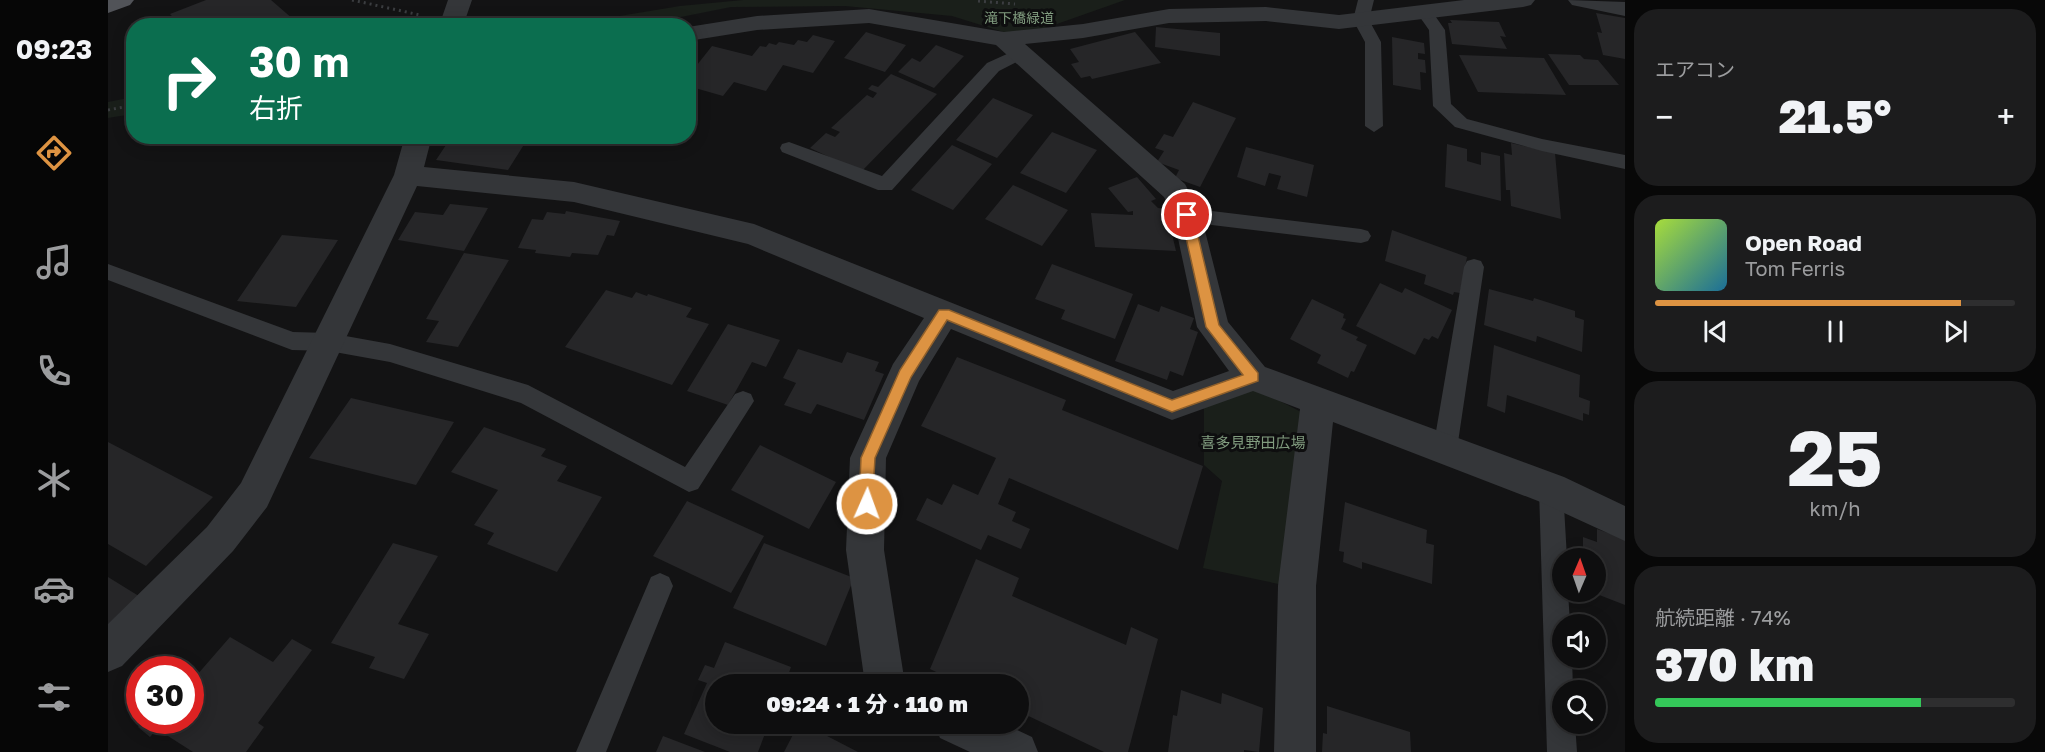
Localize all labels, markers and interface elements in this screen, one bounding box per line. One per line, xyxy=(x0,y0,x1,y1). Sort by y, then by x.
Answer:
park label: 滝下橋緑道 xyxy=(984,9,1054,26)
text: 09:23 xyxy=(16,33,92,65)
text: 30 m xyxy=(249,36,349,86)
icon: right xyxy=(150,42,228,120)
text: エアコン xyxy=(1655,57,1735,81)
text: 21.5° xyxy=(1779,89,1891,143)
text: 右折 xyxy=(249,92,303,124)
text: − xyxy=(1655,97,1673,136)
text: + xyxy=(1997,97,2015,136)
icon: directions xyxy=(33,132,75,174)
pin xyxy=(1161,189,1212,240)
icon: arrive xyxy=(1170,198,1203,231)
text: Open Road xyxy=(1745,229,1862,256)
icon: music xyxy=(33,241,75,283)
text: Tom Ferris xyxy=(1745,256,1845,280)
icon: previous xyxy=(1699,315,1732,348)
icon: pause xyxy=(1819,315,1852,348)
icon: next xyxy=(1939,315,1972,348)
icon: phone xyxy=(33,350,75,392)
text: 25 xyxy=(1787,410,1883,503)
park label: 喜多見野田広場 xyxy=(1200,433,1306,451)
icon: climate xyxy=(33,459,75,501)
position arrow xyxy=(835,472,899,536)
text: km/h xyxy=(1810,496,1860,520)
north arrow xyxy=(1552,548,1606,602)
map controls xyxy=(1552,548,1606,734)
icon: car xyxy=(33,568,75,610)
text: 航続距離 · 74% xyxy=(1655,605,1791,629)
button: sound xyxy=(1552,614,1606,668)
text: 370 km xyxy=(1655,637,1814,691)
speed limit sign: 30 xyxy=(126,656,204,734)
icon: filters xyxy=(33,676,75,718)
button: search xyxy=(1552,680,1606,734)
text: 09:24 · 1 分 · 110 m xyxy=(766,690,968,717)

